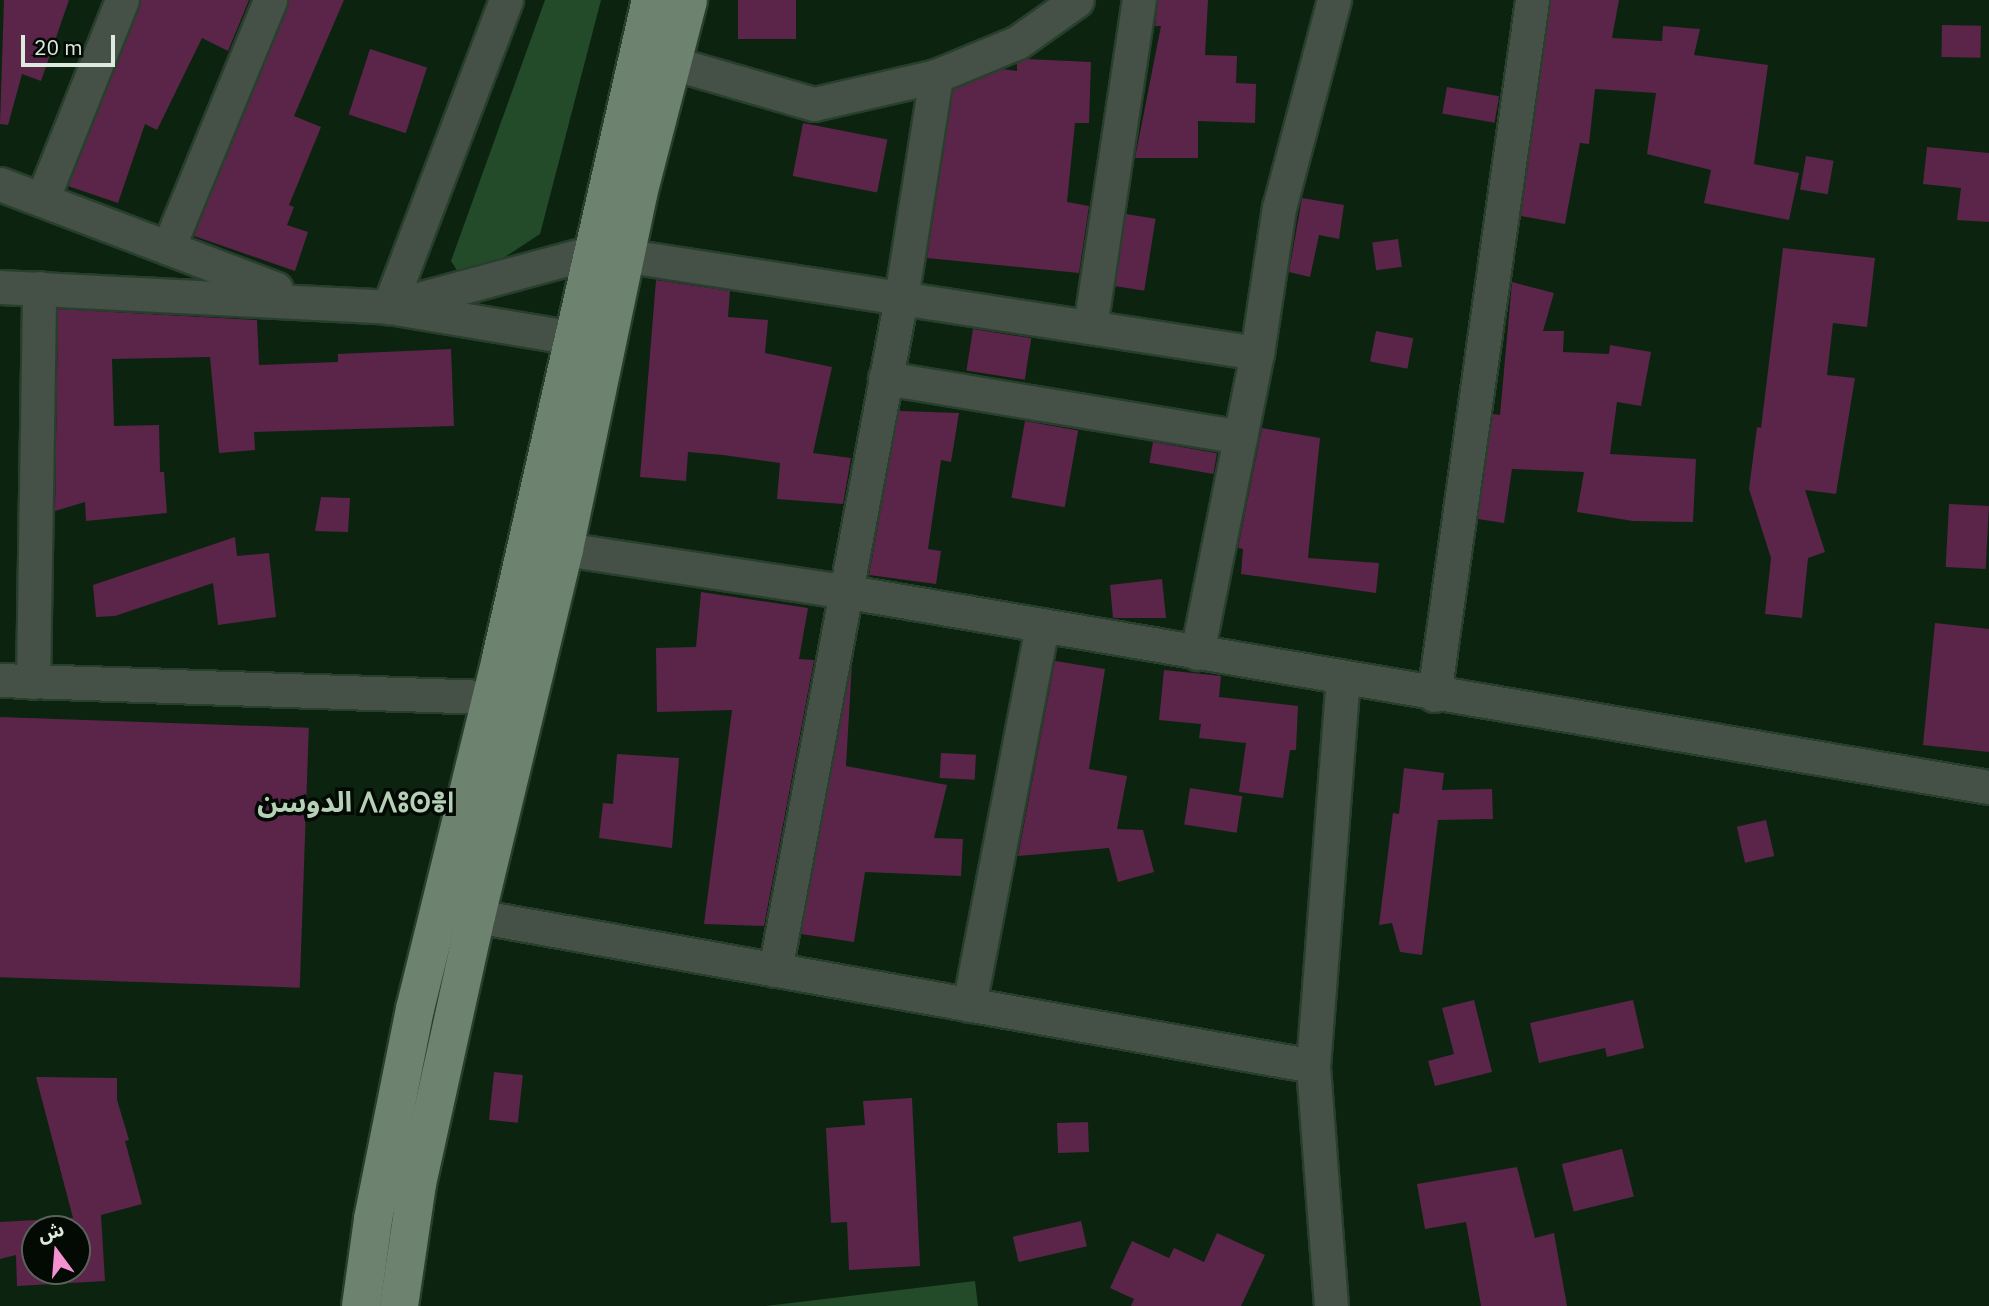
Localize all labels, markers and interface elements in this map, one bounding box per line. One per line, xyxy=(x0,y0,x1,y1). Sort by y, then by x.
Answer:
scale bar xyxy=(24,21,119,65)
text: 20 m xyxy=(34,33,83,61)
district label: الدوسن ⴷⴷⵓⵙⴻⵏ xyxy=(257,785,455,819)
north arrow xyxy=(21,1215,91,1285)
text: ش xyxy=(35,1217,67,1247)

